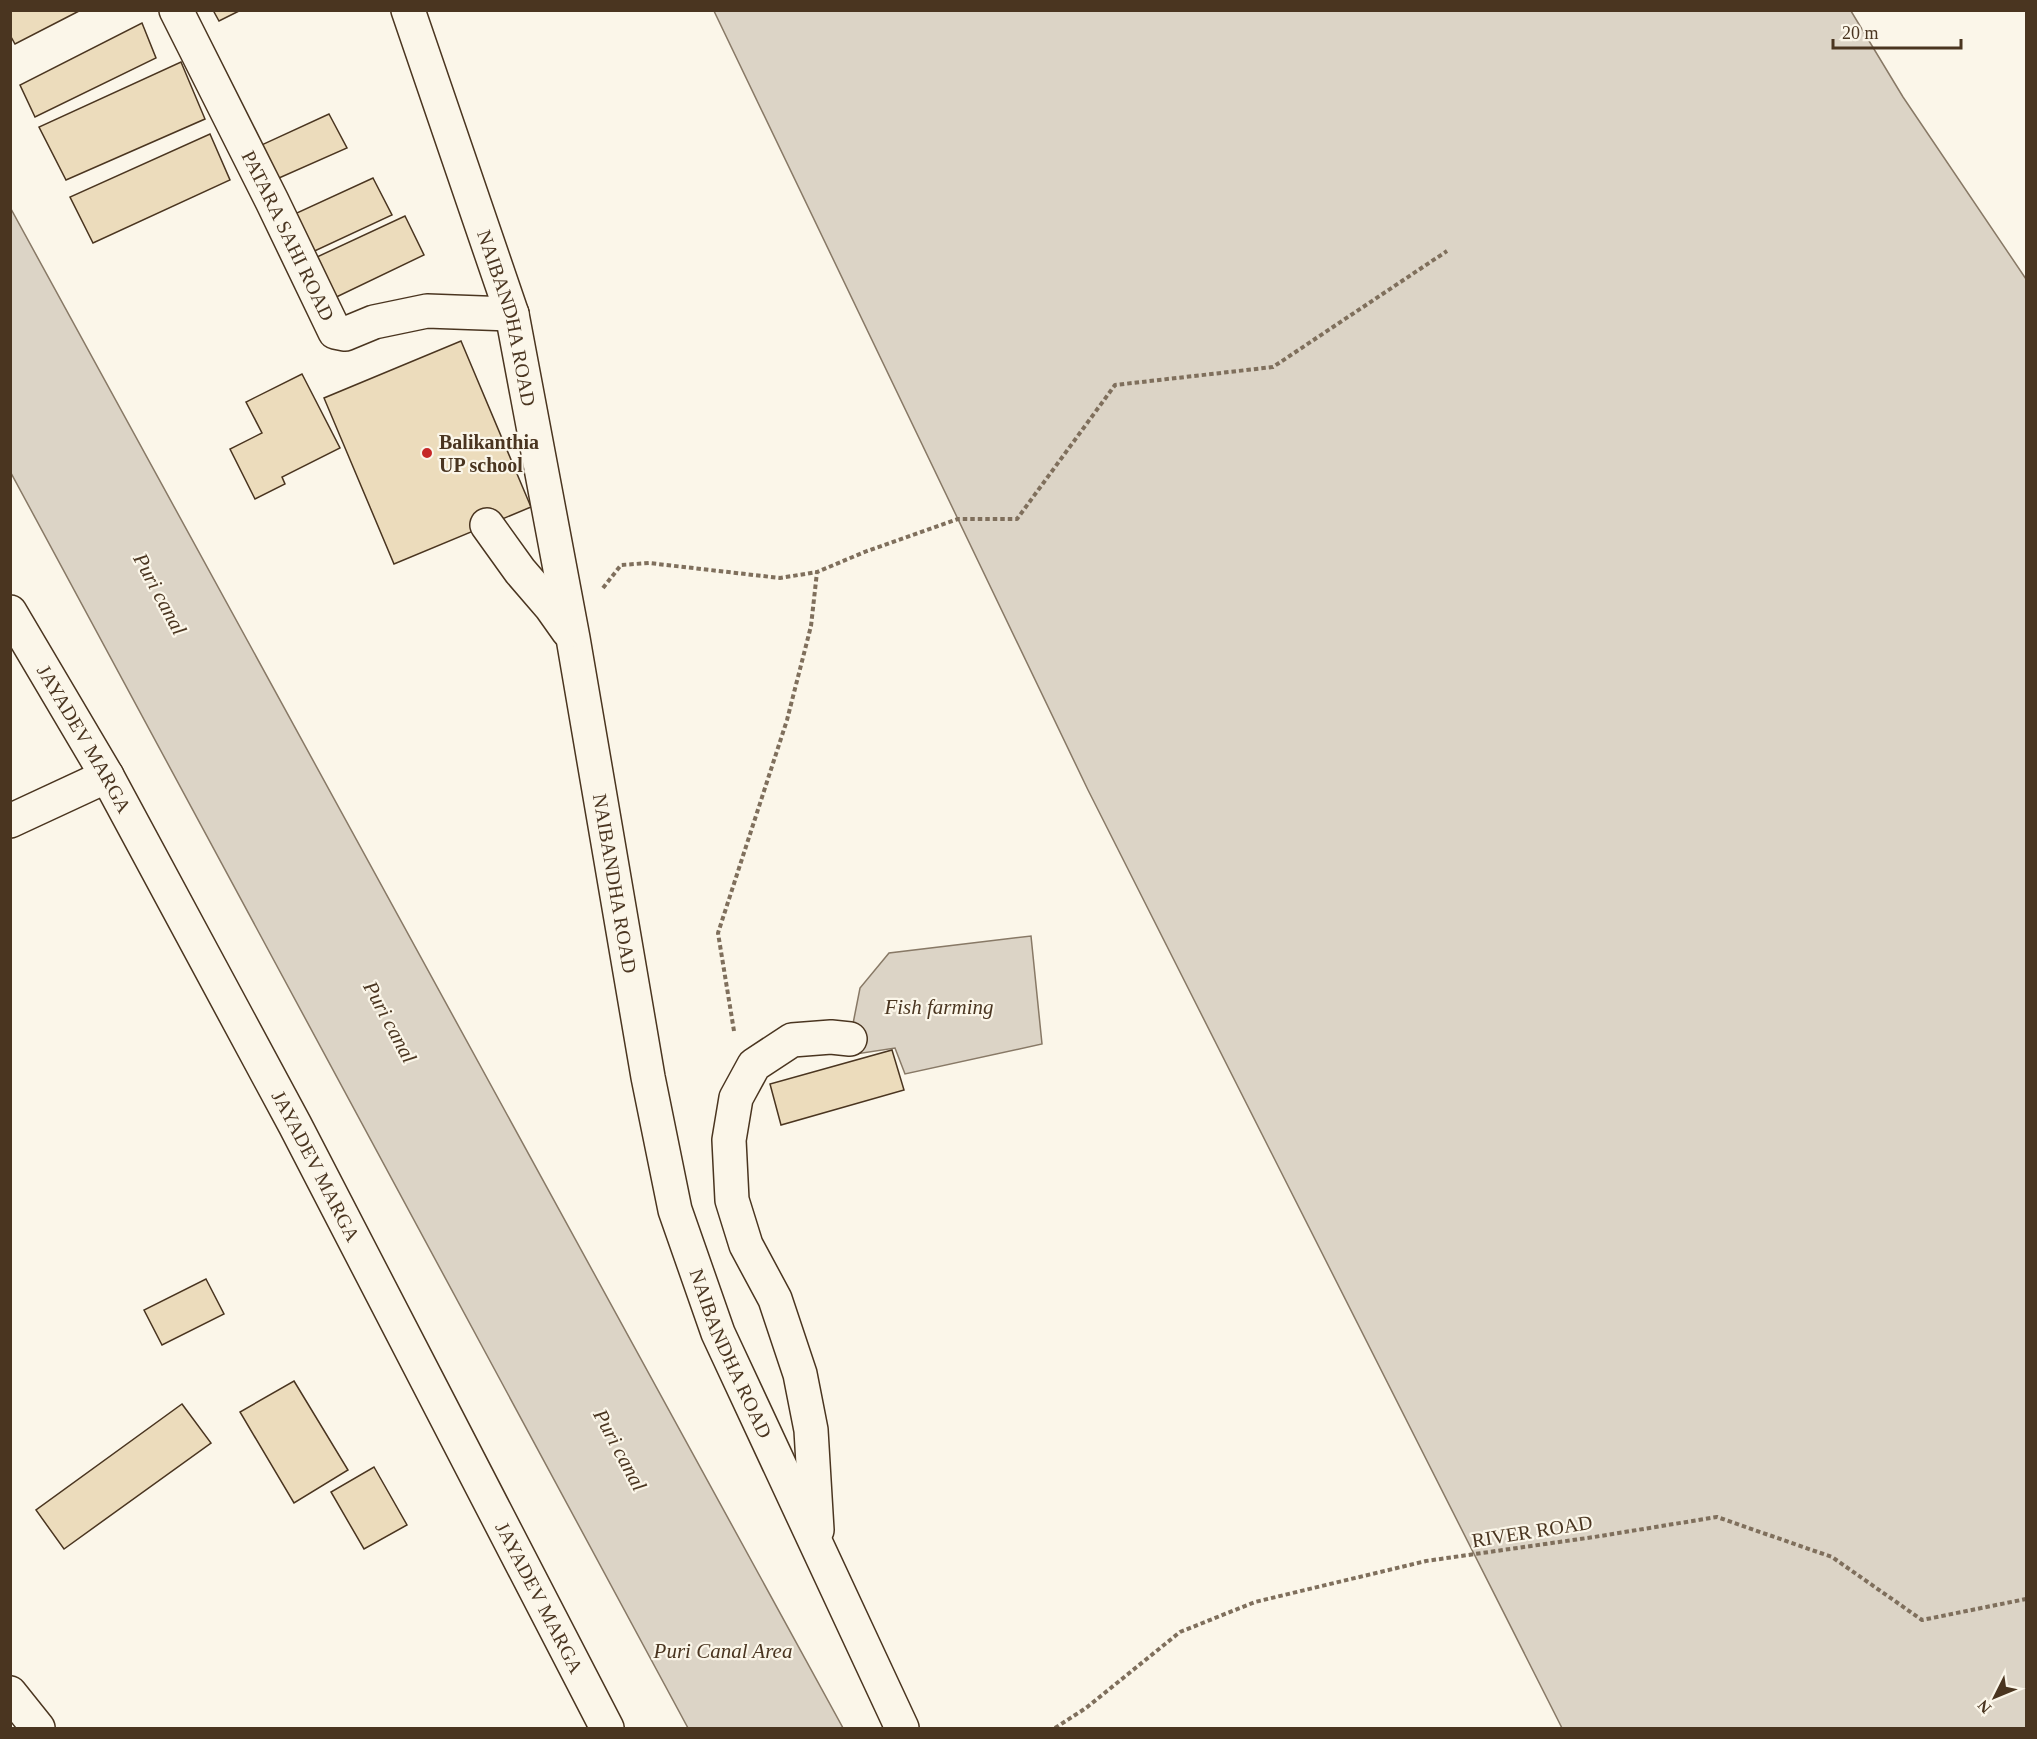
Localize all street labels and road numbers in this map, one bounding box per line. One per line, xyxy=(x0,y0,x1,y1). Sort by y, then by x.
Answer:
street label: PATARA SAHI ROAD xyxy=(237,147,339,324)
street label: NAIBANDHA ROAD xyxy=(473,227,540,408)
street label: JAYADEV MARGA xyxy=(33,661,136,817)
street label: NAIBANDHA ROAD xyxy=(589,792,641,975)
street label: JAYADEV MARGA xyxy=(267,1087,365,1246)
street label: NAIBANDHA ROAD xyxy=(685,1266,776,1441)
street label: RIVER ROAD xyxy=(1470,1511,1594,1551)
street label: JAYADEV MARGA xyxy=(491,1518,588,1677)

